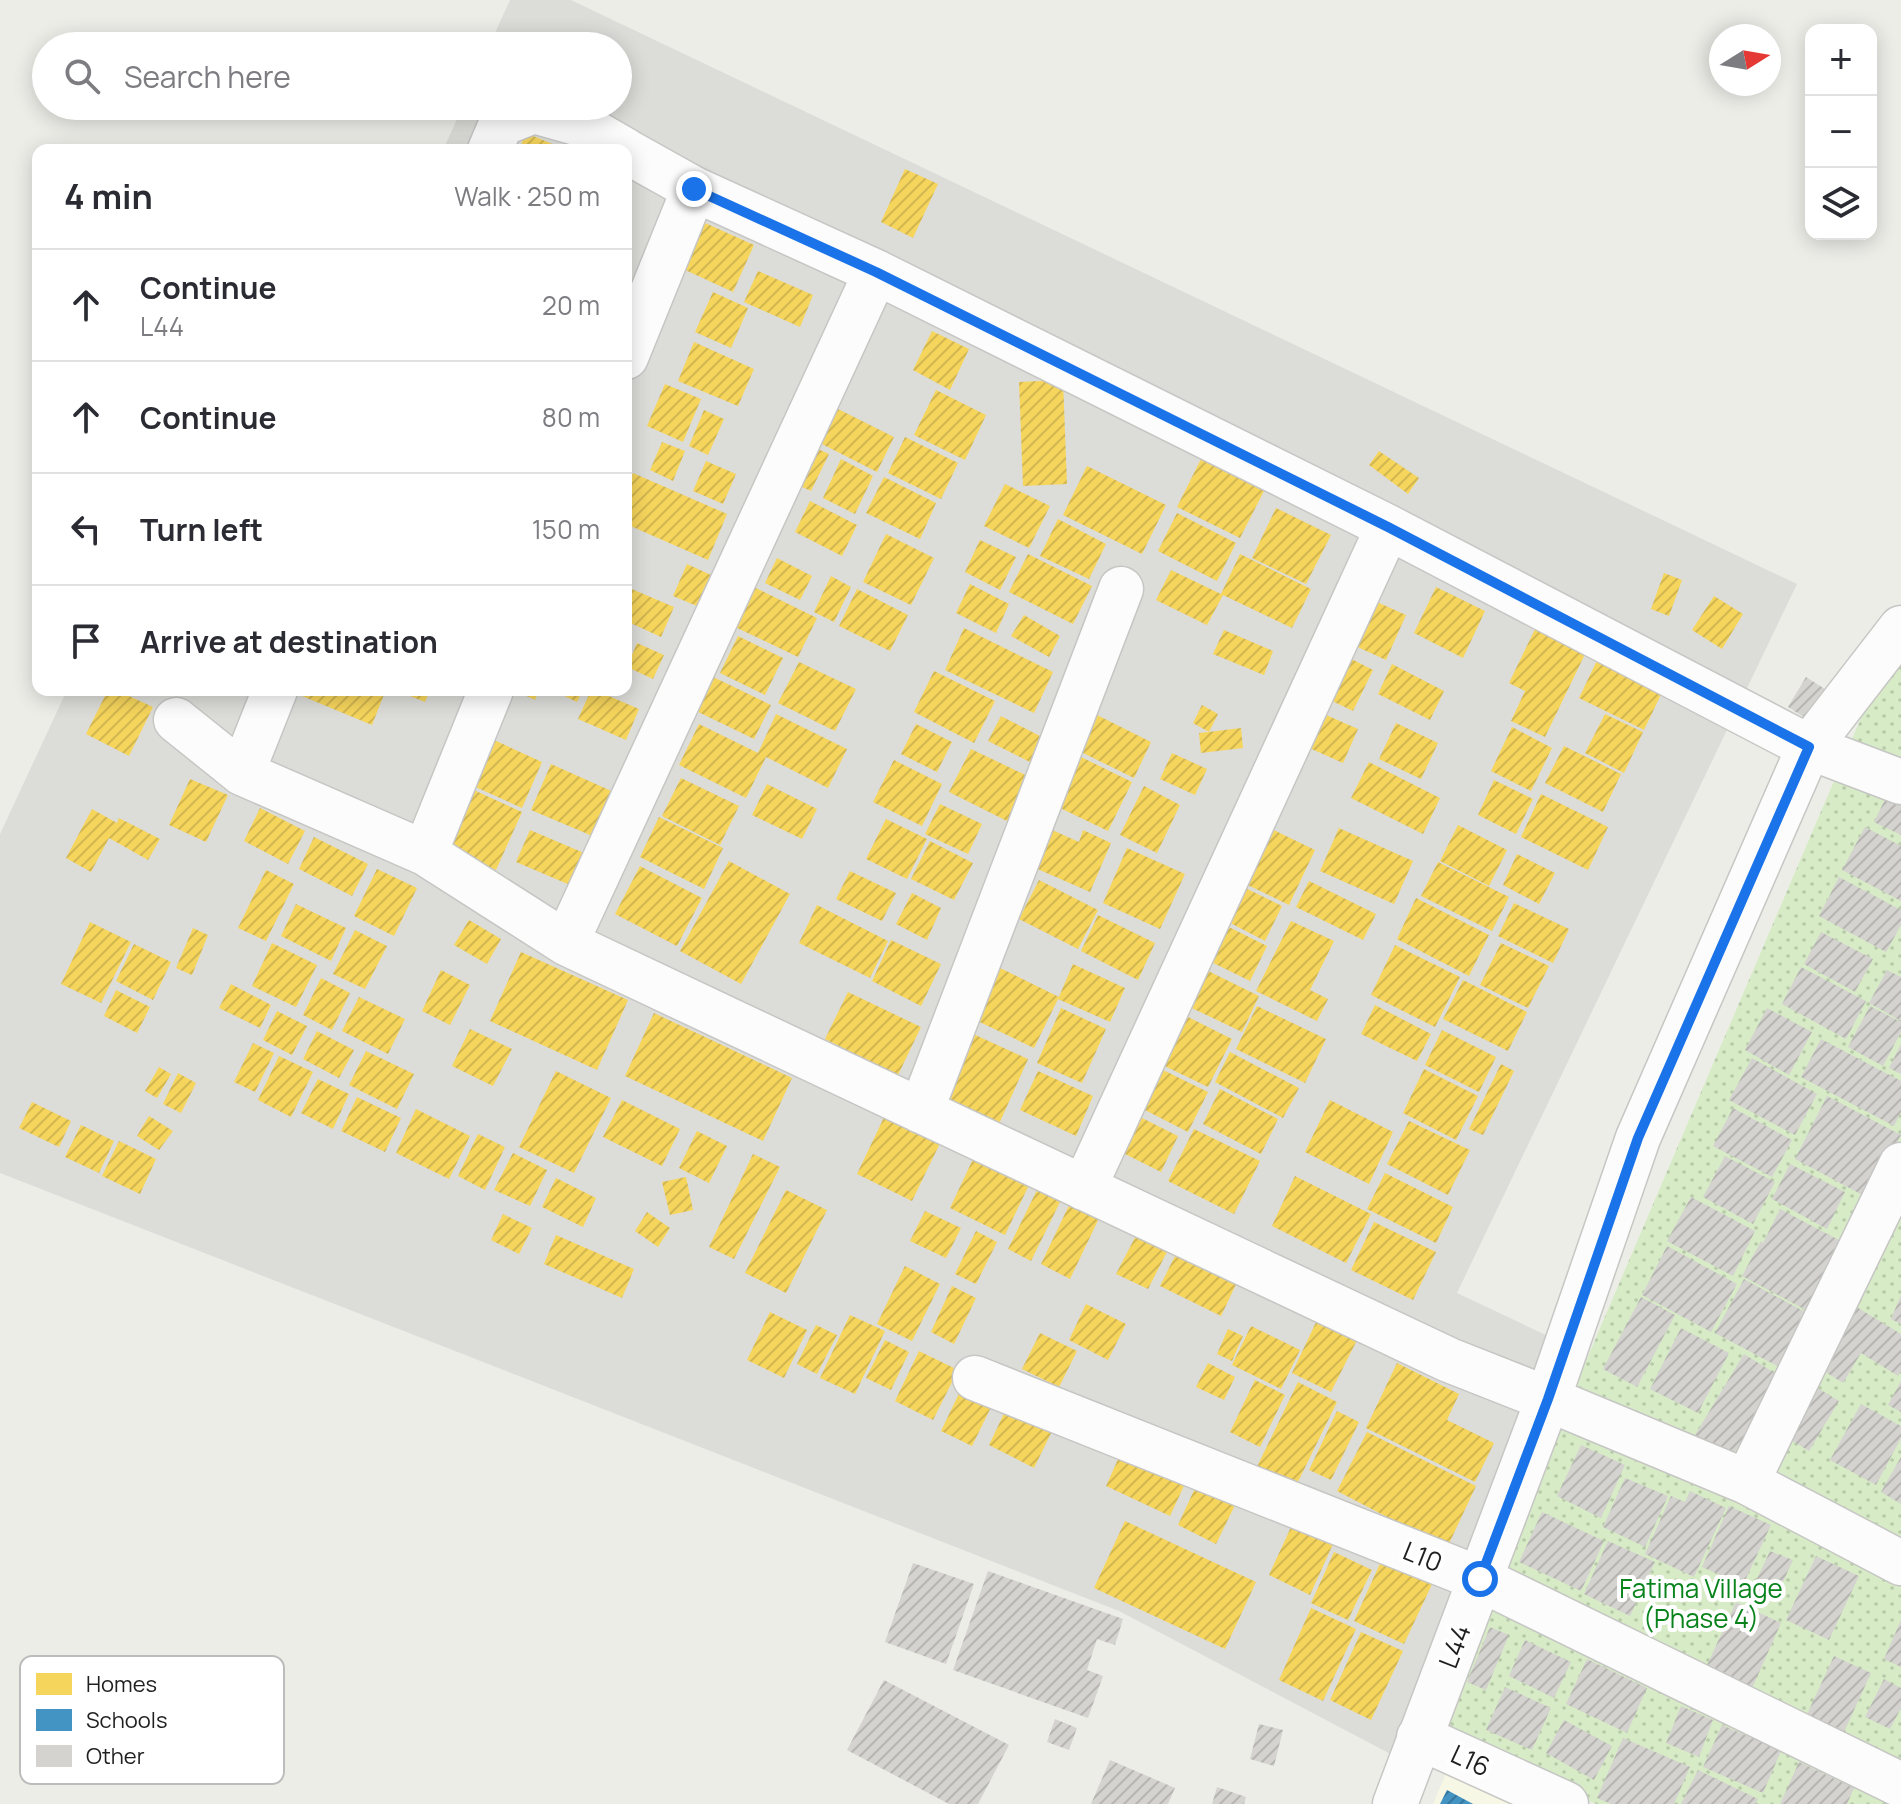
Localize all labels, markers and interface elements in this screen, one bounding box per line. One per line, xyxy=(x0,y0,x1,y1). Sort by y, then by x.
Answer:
north arrow xyxy=(1709,24,1781,96)
map controls xyxy=(1805,24,1877,240)
button: + xyxy=(1805,24,1877,96)
search box xyxy=(32,32,632,120)
icon: search xyxy=(60,54,104,98)
text: Search here xyxy=(124,56,291,97)
button: − xyxy=(1805,96,1877,168)
button: layers xyxy=(1805,168,1877,240)
route end xyxy=(676,171,712,207)
text: 4 min xyxy=(64,173,153,219)
text: Walk · 250 m xyxy=(454,178,600,214)
text: Continue xyxy=(140,267,276,308)
icon: ahead xyxy=(64,283,108,327)
text: 20 m xyxy=(542,287,600,323)
text: L44 xyxy=(140,308,184,344)
icon: ahead xyxy=(64,395,108,439)
text: Continue xyxy=(140,397,276,438)
text: 80 m xyxy=(542,399,600,435)
icon: left xyxy=(64,507,108,551)
text: Turn left xyxy=(140,509,263,550)
text: 150 m xyxy=(532,511,600,547)
icon: arrive xyxy=(64,619,108,663)
text: Arrive at destination xyxy=(140,621,438,662)
street label: L10 xyxy=(1398,1532,1448,1580)
route start xyxy=(1462,1561,1498,1597)
park label: Fatima Village (Phase 4) xyxy=(1619,1570,1783,1636)
street label: L44 xyxy=(1429,1619,1479,1673)
legend xyxy=(20,1656,284,1784)
text: Homes xyxy=(86,1669,157,1699)
text: Schools xyxy=(86,1705,168,1735)
street label: L16 xyxy=(1445,1735,1497,1785)
text: Other xyxy=(86,1741,145,1771)

